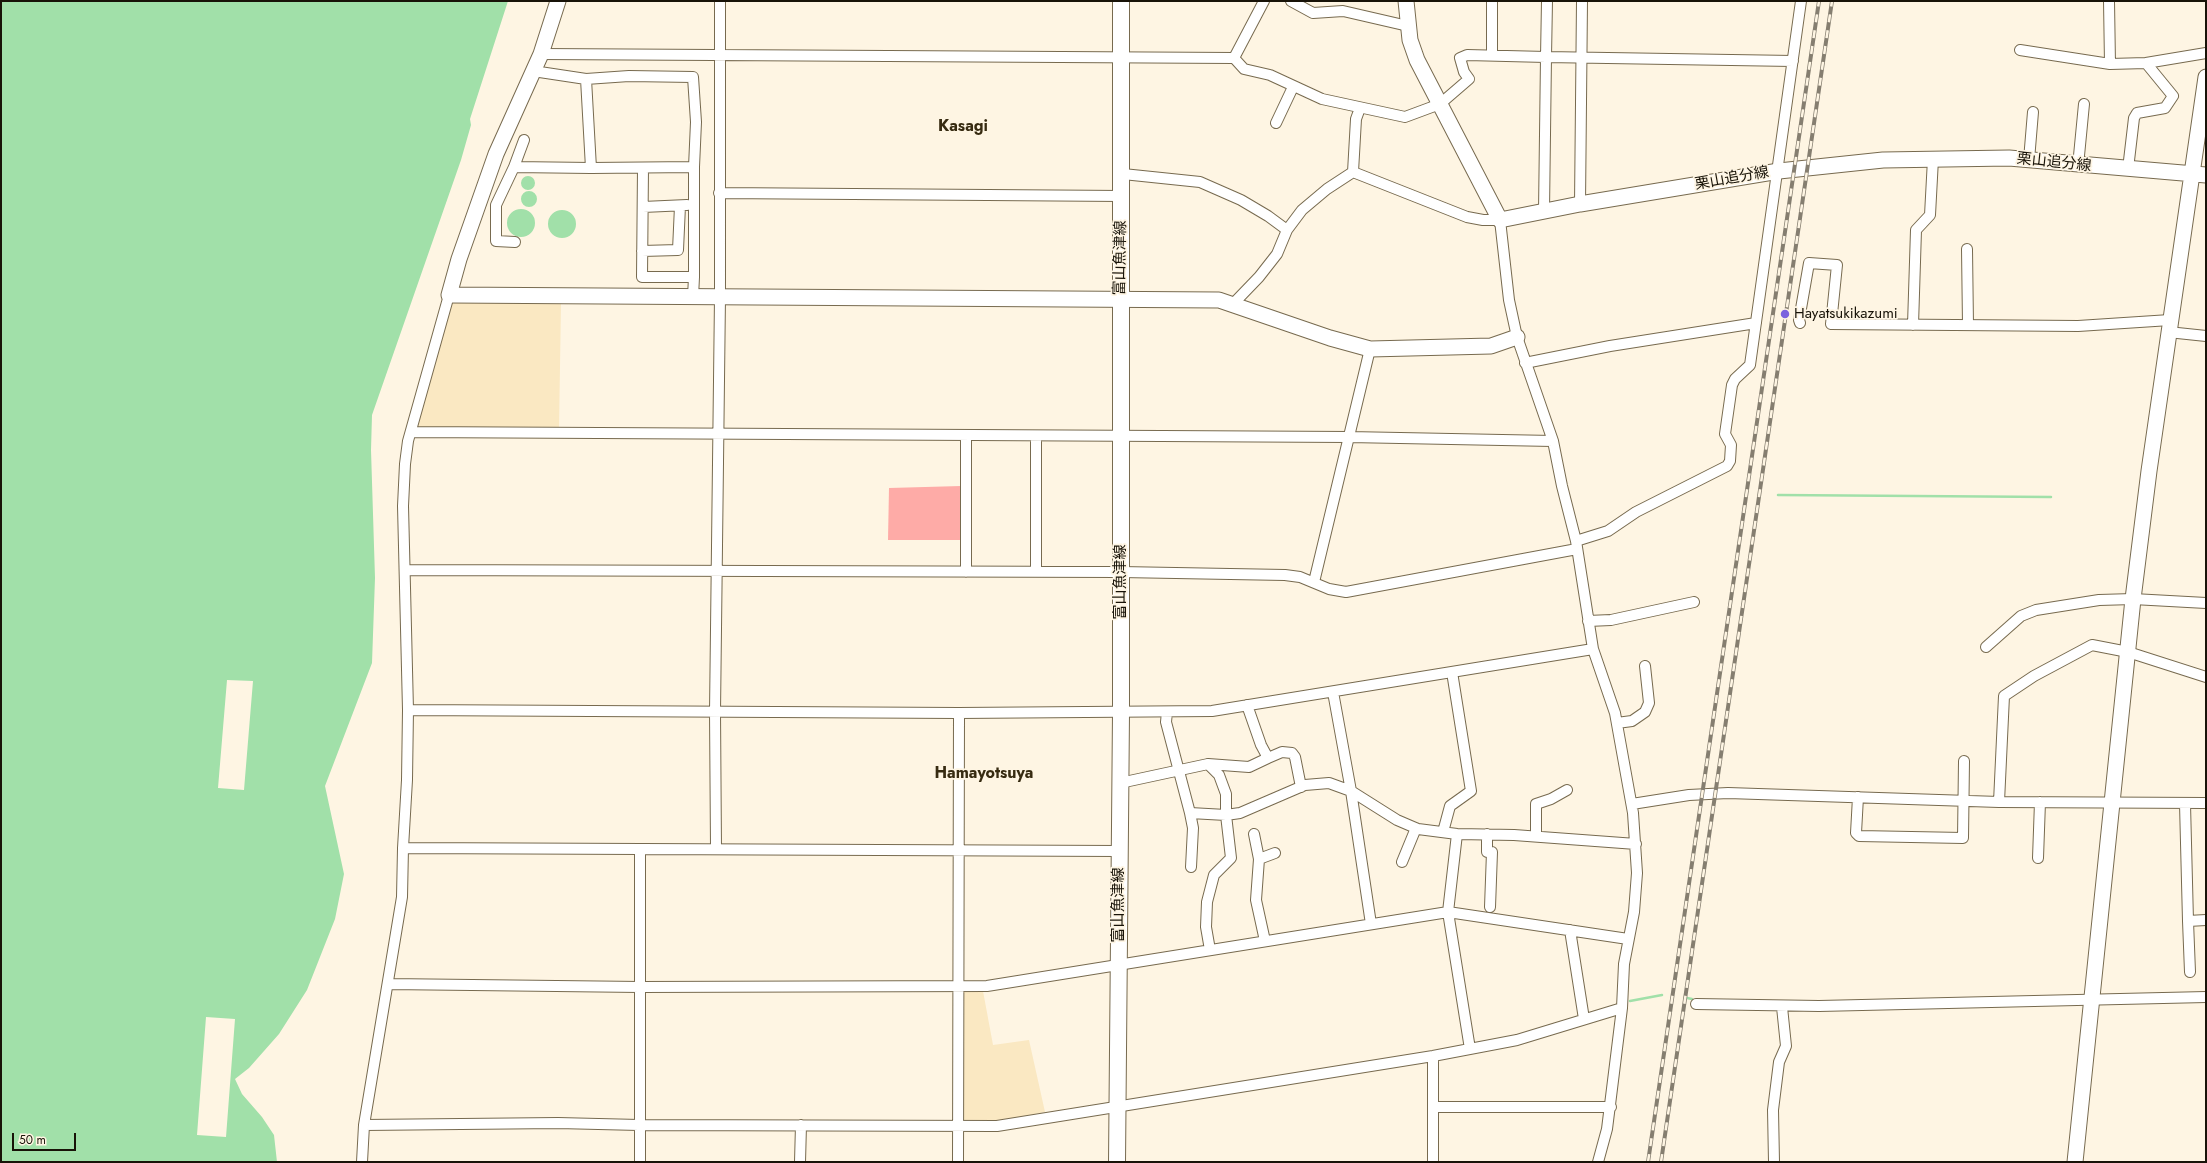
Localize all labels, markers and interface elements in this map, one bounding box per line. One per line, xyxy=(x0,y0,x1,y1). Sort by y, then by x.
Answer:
district label: Kasagi xyxy=(938,117,988,137)
street label: 栗山追分線 xyxy=(2016,150,2092,176)
street label: 栗山追分線 xyxy=(1694,164,1770,194)
street label: 富山魚津線 xyxy=(1111,220,1131,296)
place label: Hayatsukikazumi xyxy=(1794,305,1898,323)
marker: Hayatsukikazumi xyxy=(1779,308,1791,320)
street label: 富山魚津線 xyxy=(1112,545,1130,619)
district label: Hamayotsuya xyxy=(935,764,1033,784)
street label: 富山魚津線 xyxy=(1110,868,1128,942)
scale bar xyxy=(14,1125,78,1151)
text: 50 m xyxy=(19,1131,46,1149)

